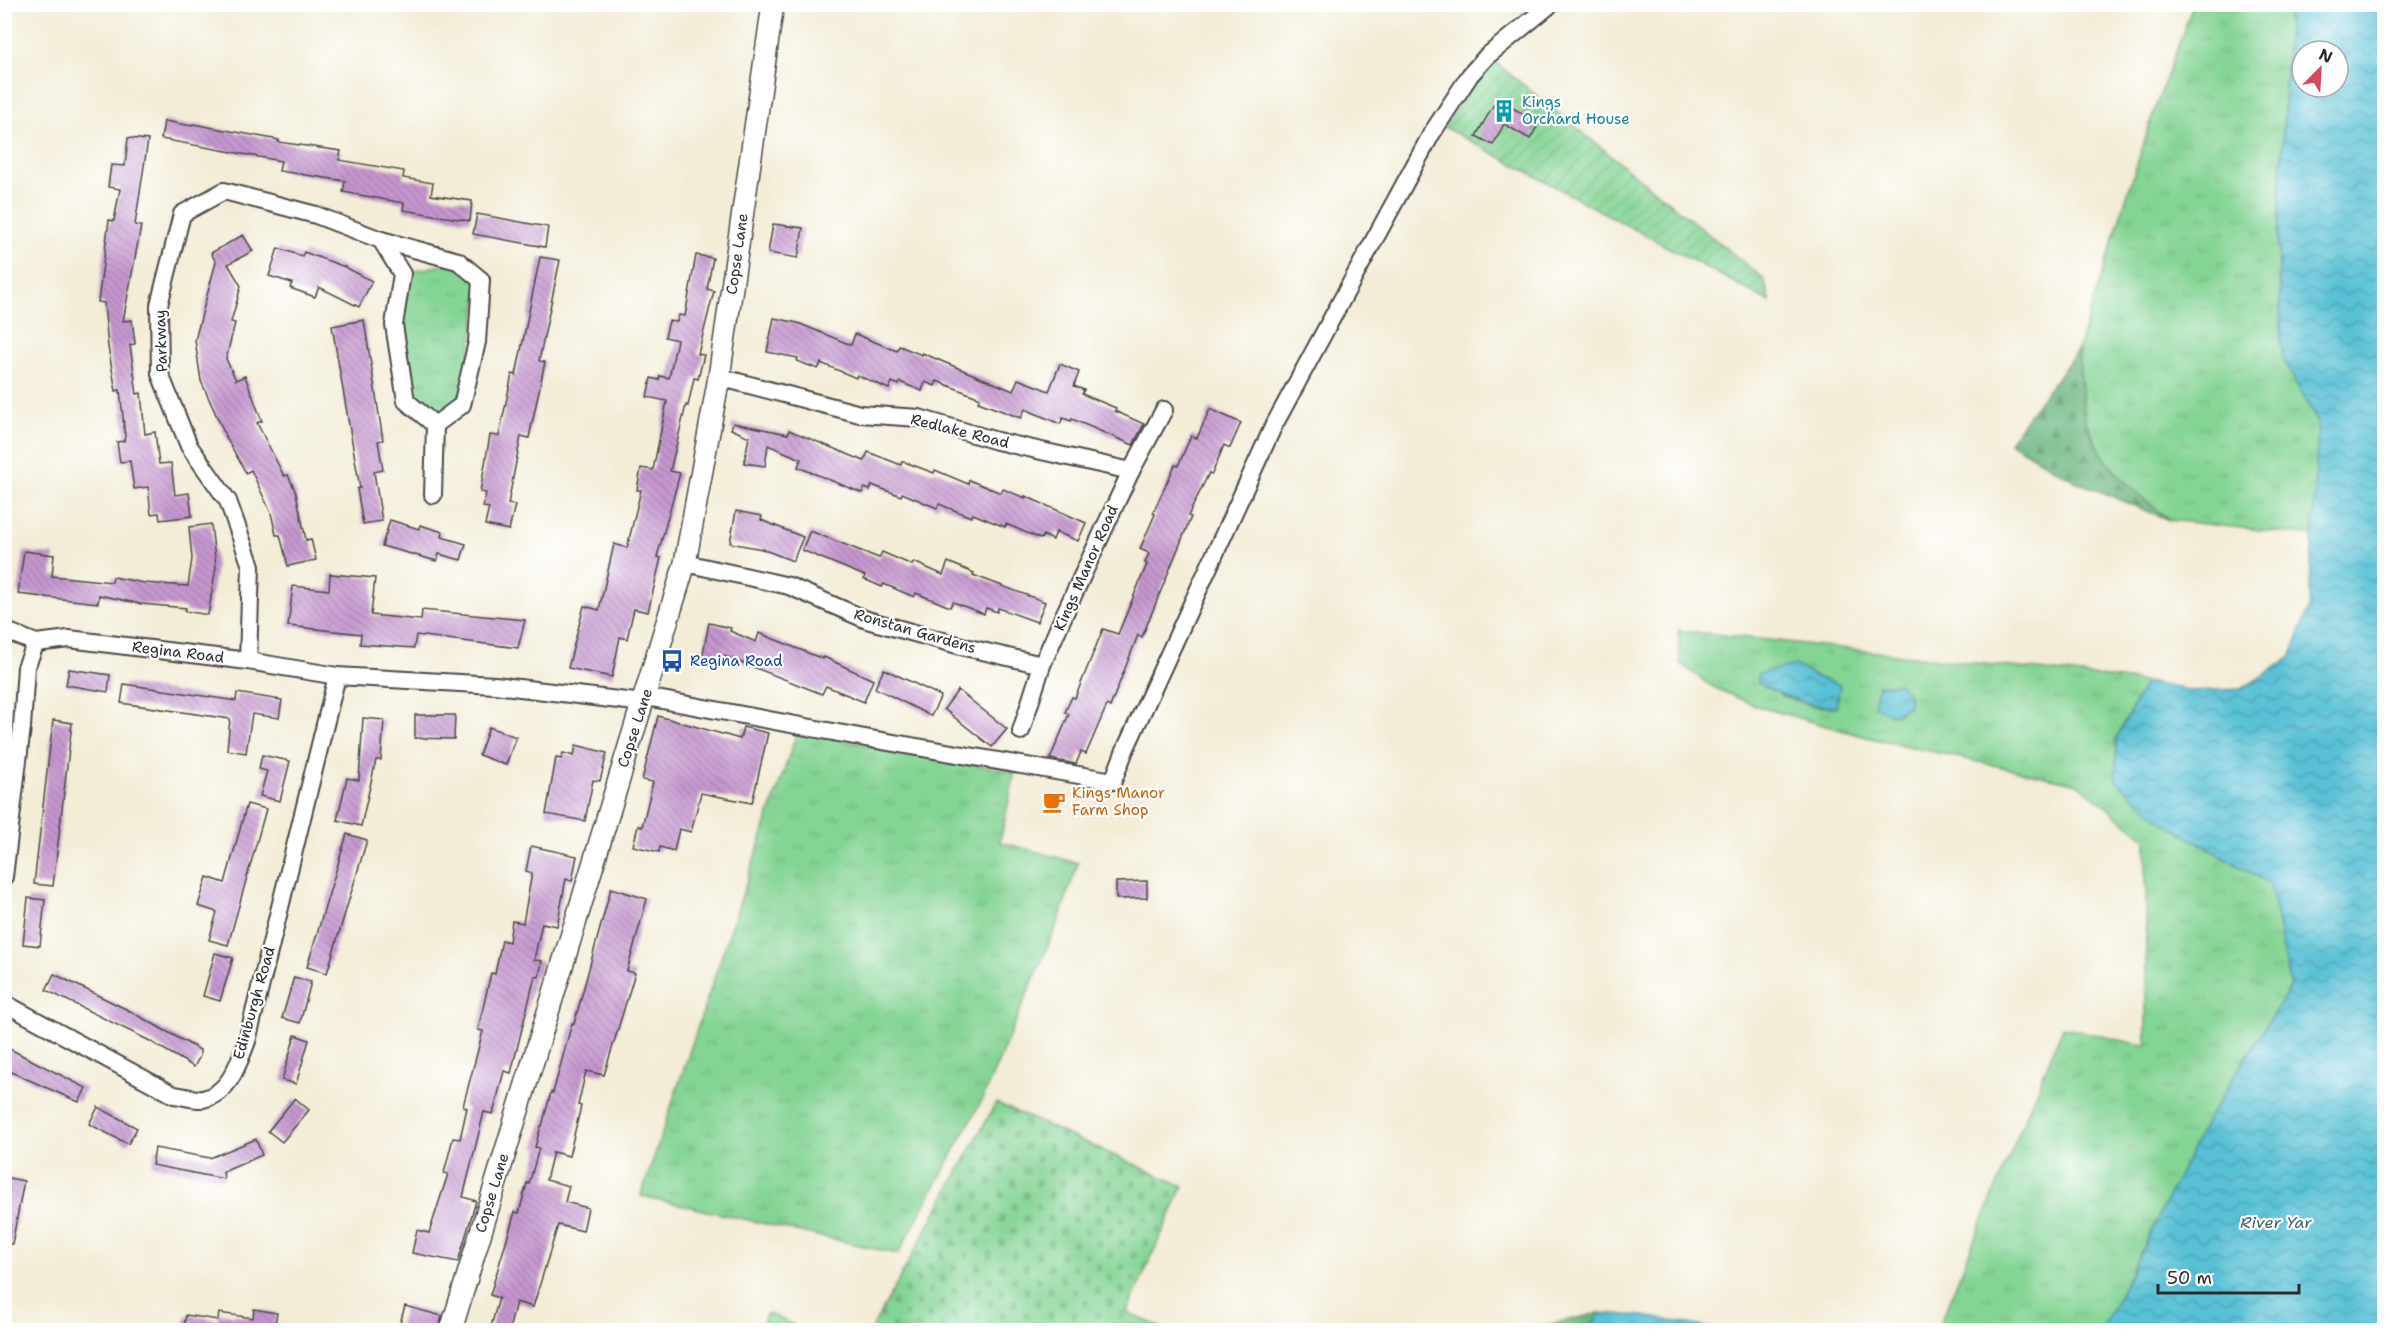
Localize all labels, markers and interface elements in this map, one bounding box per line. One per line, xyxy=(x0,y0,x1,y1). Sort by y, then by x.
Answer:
north arrow xyxy=(2290,39,2350,99)
text: N xyxy=(2316,44,2336,68)
place label: Kings Orchard House xyxy=(1522,92,1630,129)
building icon: Kings Orchard House xyxy=(1491,98,1517,124)
street label: Copse Lane xyxy=(721,212,753,296)
street label: Parkway xyxy=(150,309,172,373)
street label: Redlake Road xyxy=(909,409,1012,453)
street label: Kings Manor Road xyxy=(1049,501,1123,634)
street label: Ronstan Gardens xyxy=(852,604,978,658)
street label: Regina Road xyxy=(131,636,226,668)
bus stop icon: Regina Road xyxy=(659,648,685,674)
place label: Regina Road xyxy=(690,651,783,671)
street label: Copse Lane xyxy=(613,686,657,770)
place label: Kings Manor Farm Shop xyxy=(1072,783,1165,820)
cafe icon: Kings Manor Farm Shop xyxy=(1041,789,1067,815)
street label: Edinburgh Road xyxy=(228,944,280,1062)
street label: Copse Lane xyxy=(470,1151,514,1235)
water label: River Yar xyxy=(2240,1212,2312,1233)
scale bar xyxy=(2158,1257,2299,1295)
text: 50 m xyxy=(2167,1266,2212,1290)

